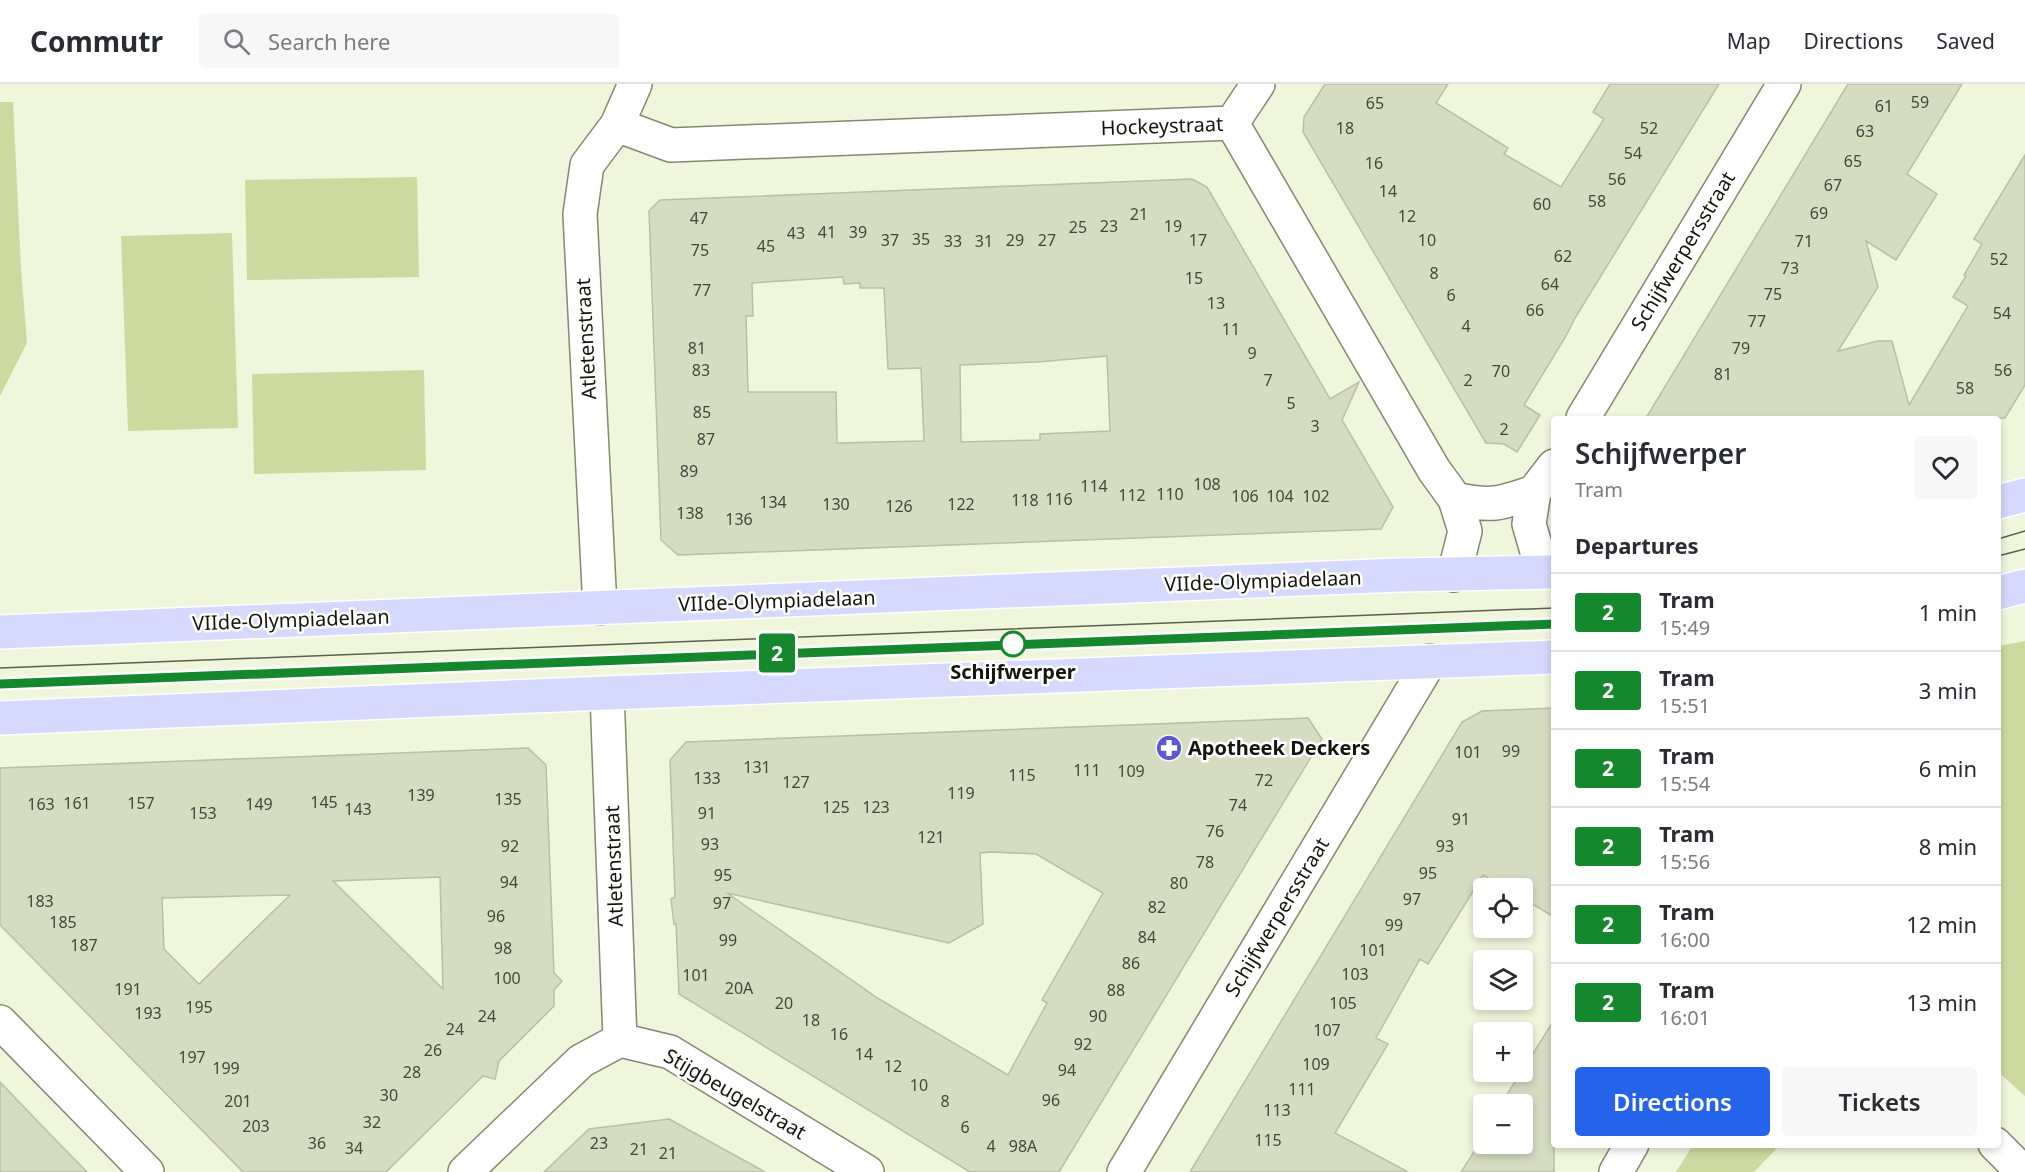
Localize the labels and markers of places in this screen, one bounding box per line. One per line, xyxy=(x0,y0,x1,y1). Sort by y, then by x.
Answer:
marker: Schijfwerper xyxy=(1000,631,1026,657)
place label: Schijfwerper xyxy=(950,658,1076,685)
pharmacy icon: Apotheek Deckers xyxy=(1154,733,1184,763)
place label: Apotheek Deckers xyxy=(1188,734,1370,761)

